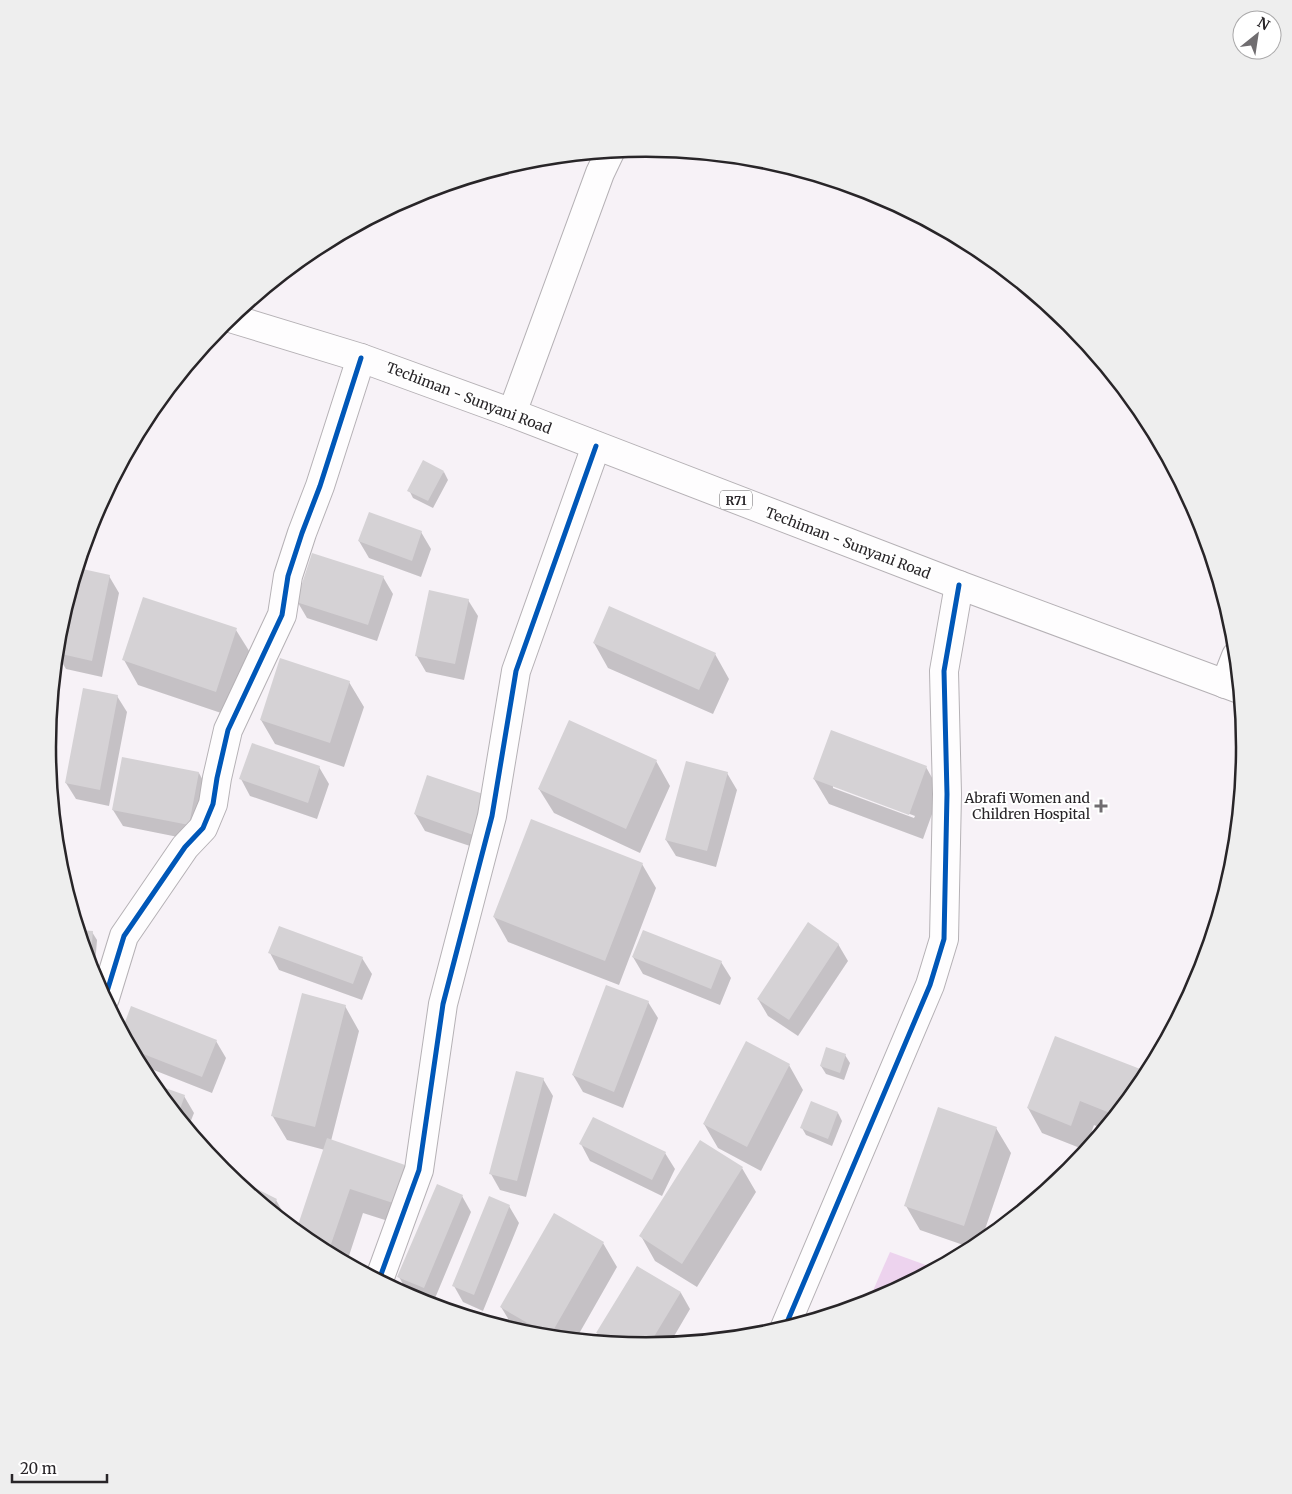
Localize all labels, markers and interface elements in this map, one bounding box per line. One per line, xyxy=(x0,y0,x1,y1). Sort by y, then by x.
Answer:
north arrow xyxy=(1232,10,1282,60)
text: N xyxy=(1254,13,1273,34)
street label: Techiman - Sunyani Road xyxy=(384,358,555,438)
road number: R71 xyxy=(720,490,752,510)
street label: Techiman - Sunyani Road xyxy=(763,503,934,583)
place label: Abrafi Women and Children Hospital xyxy=(963,789,1091,823)
marker: Abrafi Women and Children Hospital xyxy=(1094,799,1108,813)
scale bar xyxy=(12,1452,108,1484)
text: 20 m xyxy=(20,1459,57,1478)

